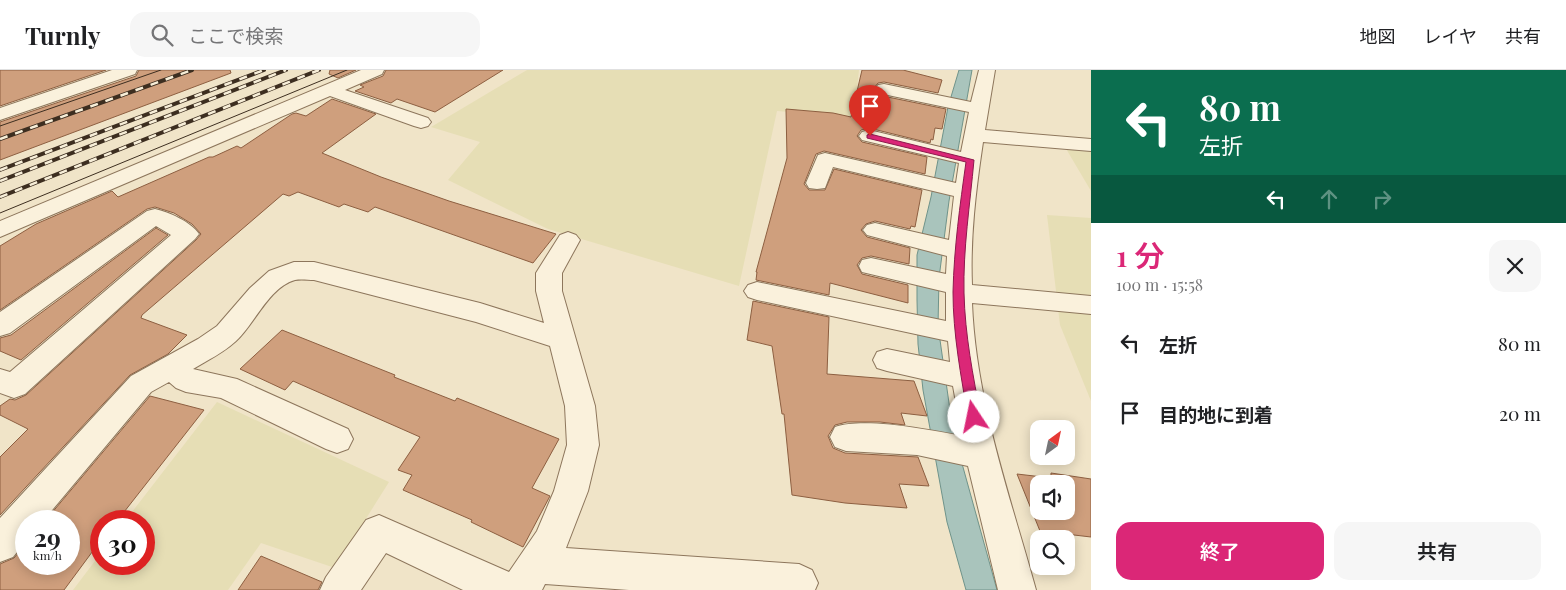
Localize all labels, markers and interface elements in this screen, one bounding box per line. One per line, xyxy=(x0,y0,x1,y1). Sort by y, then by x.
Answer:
search box xyxy=(130,12,480,57)
text: Turnly xyxy=(25,19,100,51)
icon: search xyxy=(148,21,176,49)
text: ここで検索 xyxy=(188,22,283,48)
text: 地図 xyxy=(1360,24,1396,48)
text: レイヤ xyxy=(1424,24,1477,48)
text: 共有 xyxy=(1505,24,1541,48)
text: 80 m xyxy=(1199,83,1281,130)
pin xyxy=(849,85,891,136)
icon: left xyxy=(1116,90,1181,155)
icon: arrive xyxy=(856,92,884,120)
text: 左折 xyxy=(1199,130,1243,160)
icon: left xyxy=(1262,185,1290,213)
icon: ahead xyxy=(1315,185,1343,213)
icon: right xyxy=(1368,185,1396,213)
text: 1 分 xyxy=(1116,235,1165,275)
button: close xyxy=(1489,240,1541,292)
text: 100 m · 15:58 xyxy=(1116,274,1203,295)
icon: left xyxy=(1116,329,1144,357)
text: 80 m xyxy=(1498,330,1541,356)
text: 左折 xyxy=(1159,331,1197,357)
position arrow xyxy=(947,390,999,442)
icon: arrive xyxy=(1116,399,1144,427)
text: 20 m xyxy=(1499,400,1541,426)
text: 目的地に到着 xyxy=(1159,401,1273,427)
north arrow xyxy=(1030,420,1075,465)
map controls xyxy=(1030,420,1075,575)
button: sound xyxy=(1030,475,1075,520)
speed limit sign: 30 xyxy=(90,510,155,575)
text: 29 xyxy=(34,520,61,553)
button: 終了 xyxy=(1116,522,1324,580)
button: 共有 xyxy=(1334,522,1541,580)
button: search xyxy=(1030,530,1075,575)
text: km/h xyxy=(33,547,62,563)

